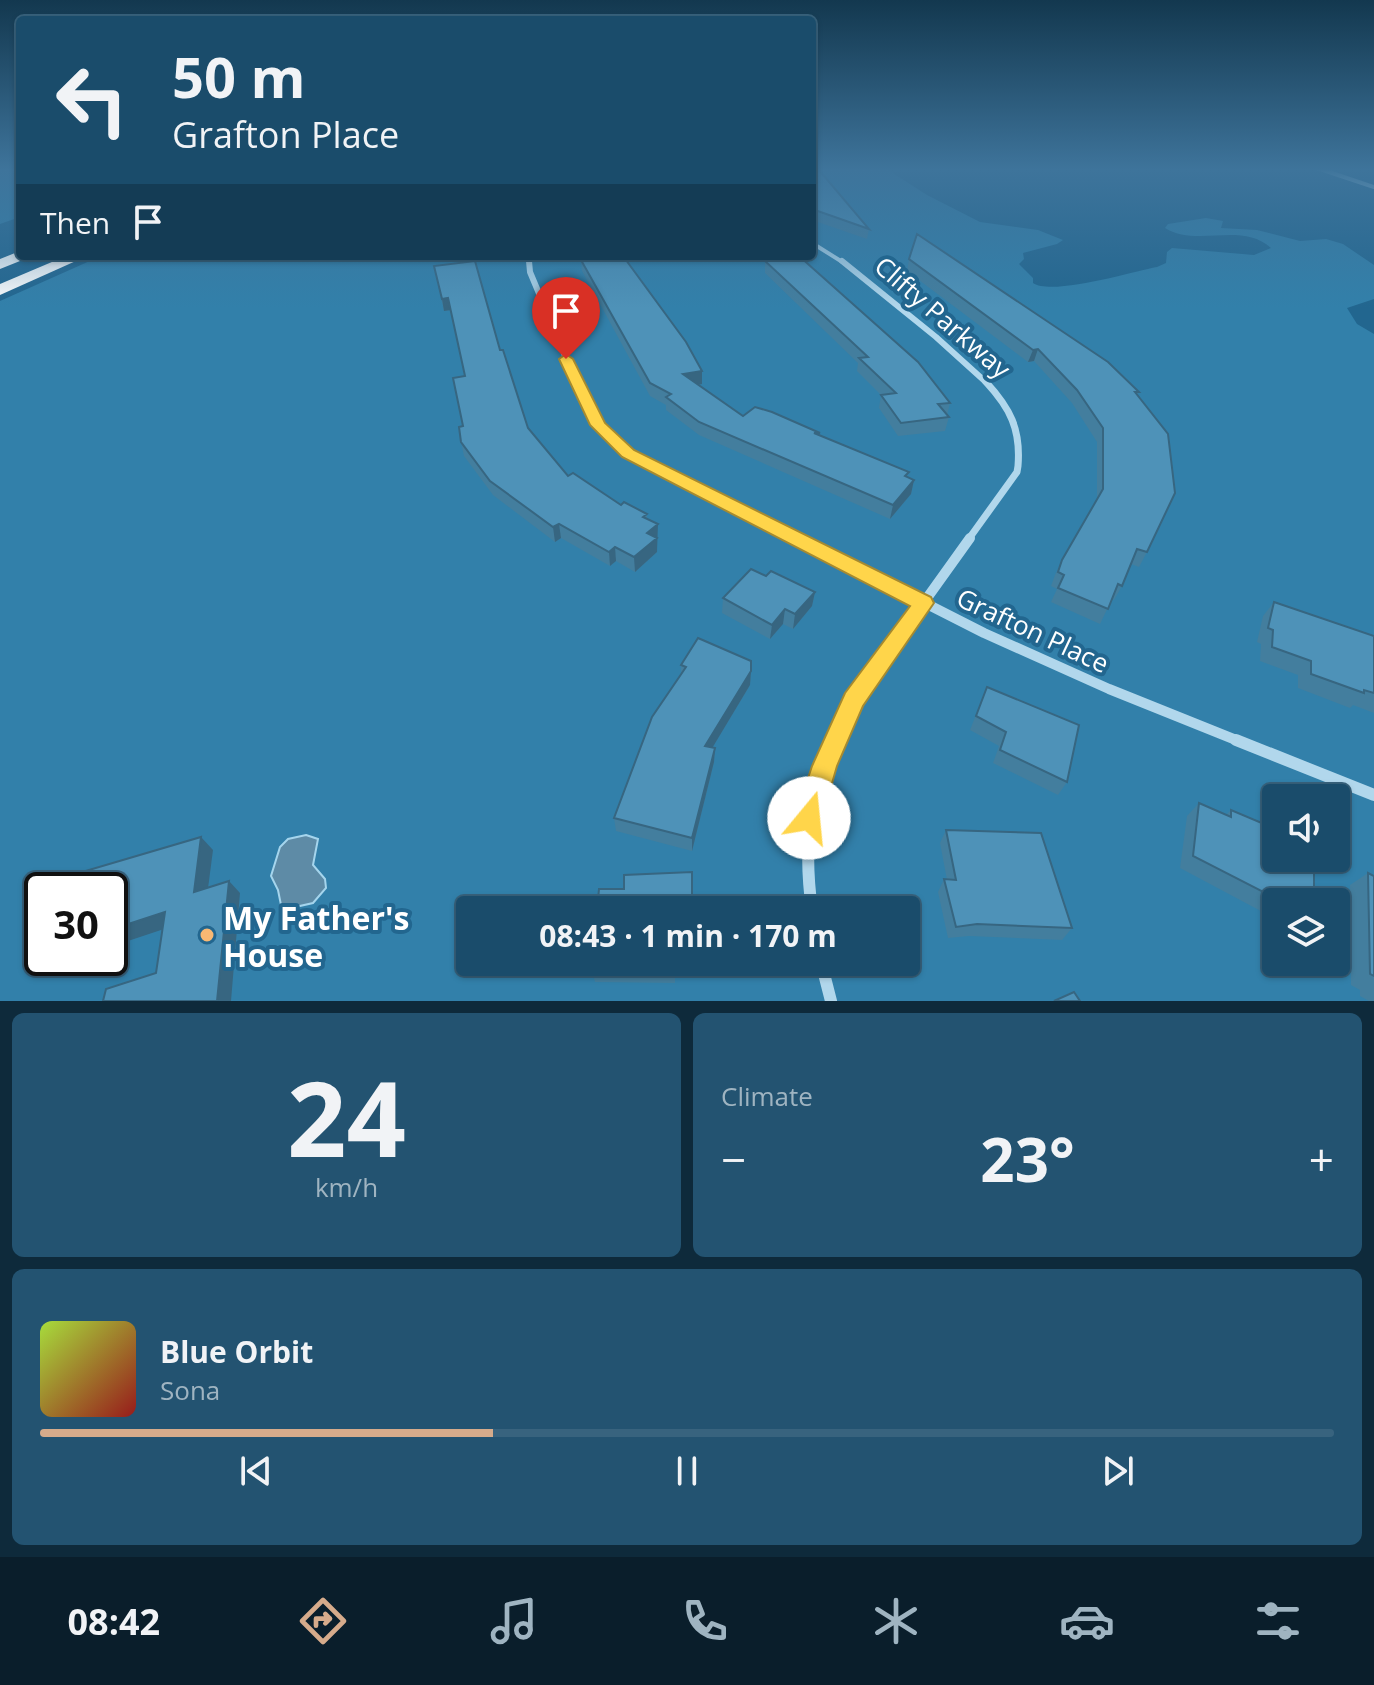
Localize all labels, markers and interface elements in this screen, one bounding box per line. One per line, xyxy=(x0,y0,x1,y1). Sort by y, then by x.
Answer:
text: 50 m xyxy=(172,38,306,114)
icon: left xyxy=(40,48,144,152)
text: Grafton Place xyxy=(172,110,399,159)
icon: arrive xyxy=(126,200,170,244)
text: Then xyxy=(40,202,110,243)
street label: Clifty Parkway xyxy=(867,248,1019,387)
pin xyxy=(532,277,600,359)
icon: arrive xyxy=(544,289,588,333)
street label: Grafton Place xyxy=(951,579,1115,681)
position arrow xyxy=(767,776,851,860)
map controls xyxy=(1262,784,1350,976)
button: sound xyxy=(1262,784,1350,872)
speed limit sign: 30 xyxy=(24,872,128,976)
button: layers xyxy=(1262,888,1350,976)
place label: My Father's House xyxy=(223,896,409,976)
text: 08:43 · 1 min · 170 m xyxy=(539,915,837,956)
marker: My Father's House xyxy=(198,926,216,944)
text: 24 xyxy=(287,1046,406,1187)
text: Climate xyxy=(721,1078,813,1114)
text: 23° xyxy=(980,1118,1075,1200)
text: − xyxy=(721,1129,746,1189)
text: + xyxy=(1309,1129,1334,1189)
text: km/h xyxy=(315,1169,378,1205)
text: Blue Orbit xyxy=(160,1331,313,1372)
text: Sona xyxy=(160,1372,220,1408)
icon: previous xyxy=(234,1449,278,1493)
icon: pause xyxy=(665,1449,709,1493)
icon: next xyxy=(1096,1449,1140,1493)
icon: directions xyxy=(295,1593,351,1649)
icon: music xyxy=(486,1593,542,1649)
icon: phone xyxy=(677,1593,733,1649)
icon: climate xyxy=(868,1593,924,1649)
icon: car xyxy=(1059,1593,1115,1649)
icon: filters xyxy=(1250,1593,1306,1649)
text: 08:42 xyxy=(68,1597,160,1646)

